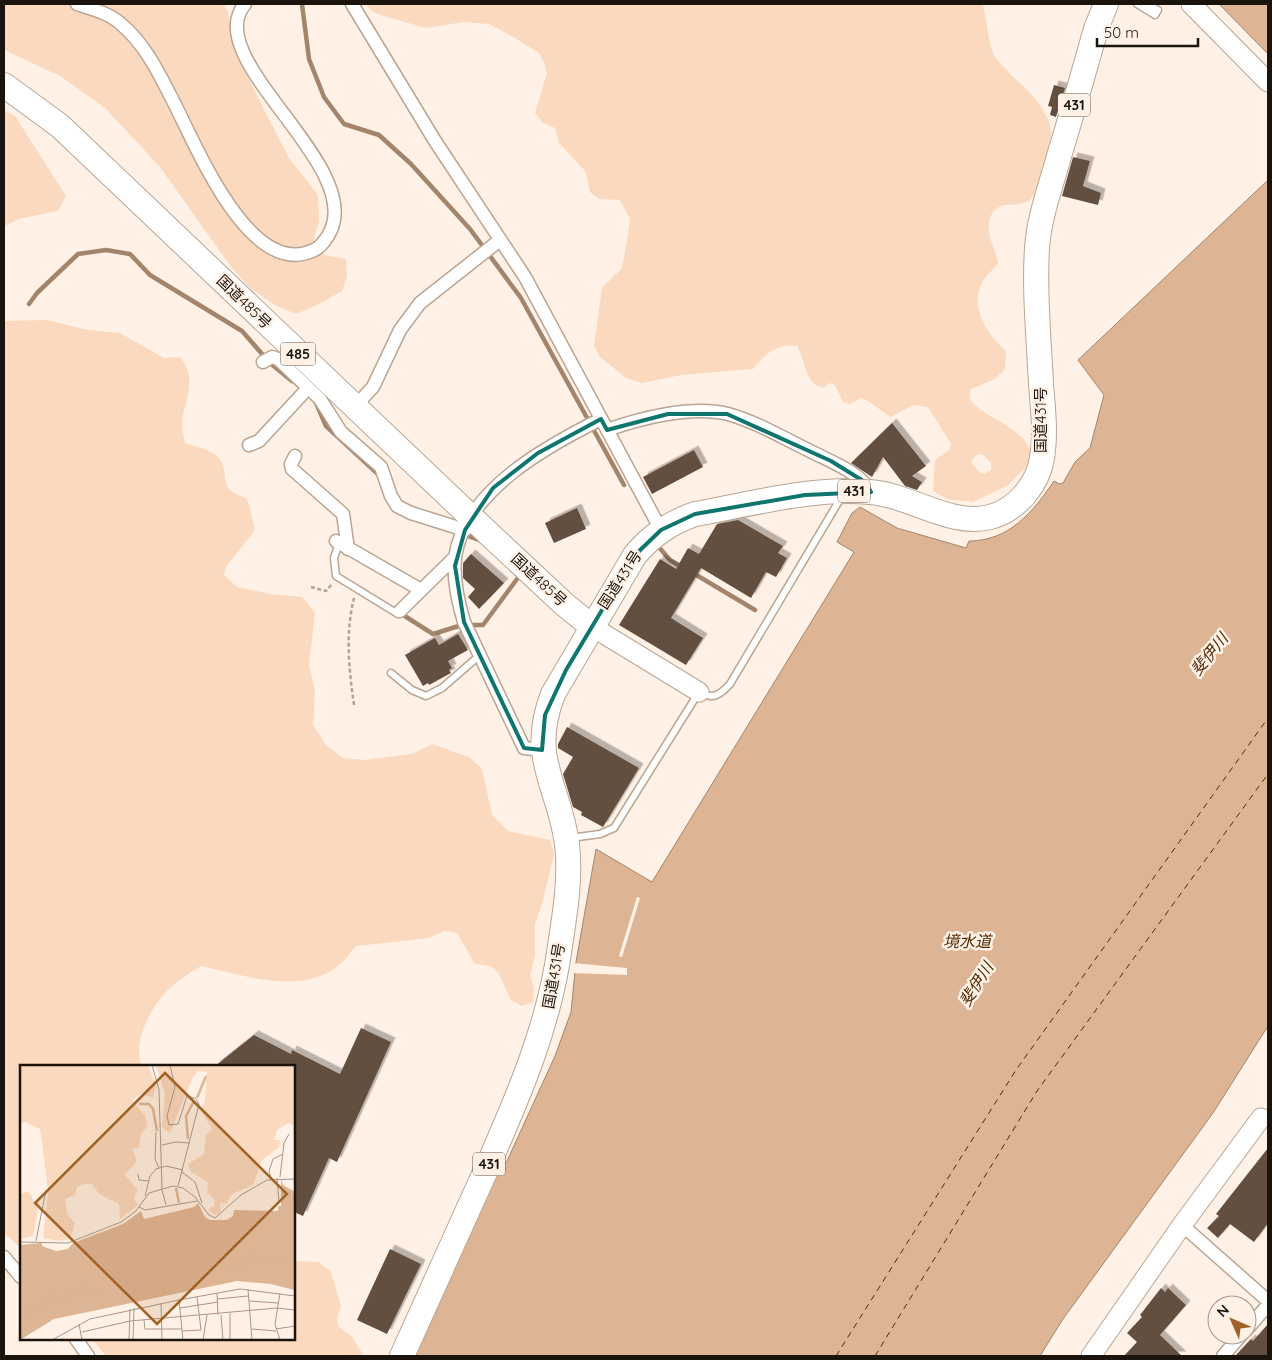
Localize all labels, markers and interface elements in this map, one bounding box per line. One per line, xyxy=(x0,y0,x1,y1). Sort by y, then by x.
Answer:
scale bar xyxy=(1097,15,1198,47)
text: 50 m xyxy=(1104,23,1139,42)
road number: 431 xyxy=(1058,94,1090,116)
street label: 国道485号 xyxy=(213,271,276,333)
road number: 485 xyxy=(280,342,316,366)
street label: 国道431号 xyxy=(1031,387,1050,453)
road number: 431 xyxy=(838,480,870,502)
street label: 国道431号 xyxy=(594,547,646,613)
street label: 国道485号 xyxy=(508,549,571,610)
water label: 斐伊川 xyxy=(1186,628,1233,679)
water label: 境水道 xyxy=(943,931,994,951)
street label: 国道431号 xyxy=(538,942,569,1010)
water label: 斐伊川 xyxy=(955,957,998,1010)
inset map xyxy=(20,1065,295,1340)
road number: 431 xyxy=(473,1152,505,1176)
north arrow xyxy=(1207,1295,1257,1345)
text: N xyxy=(1213,1301,1233,1321)

